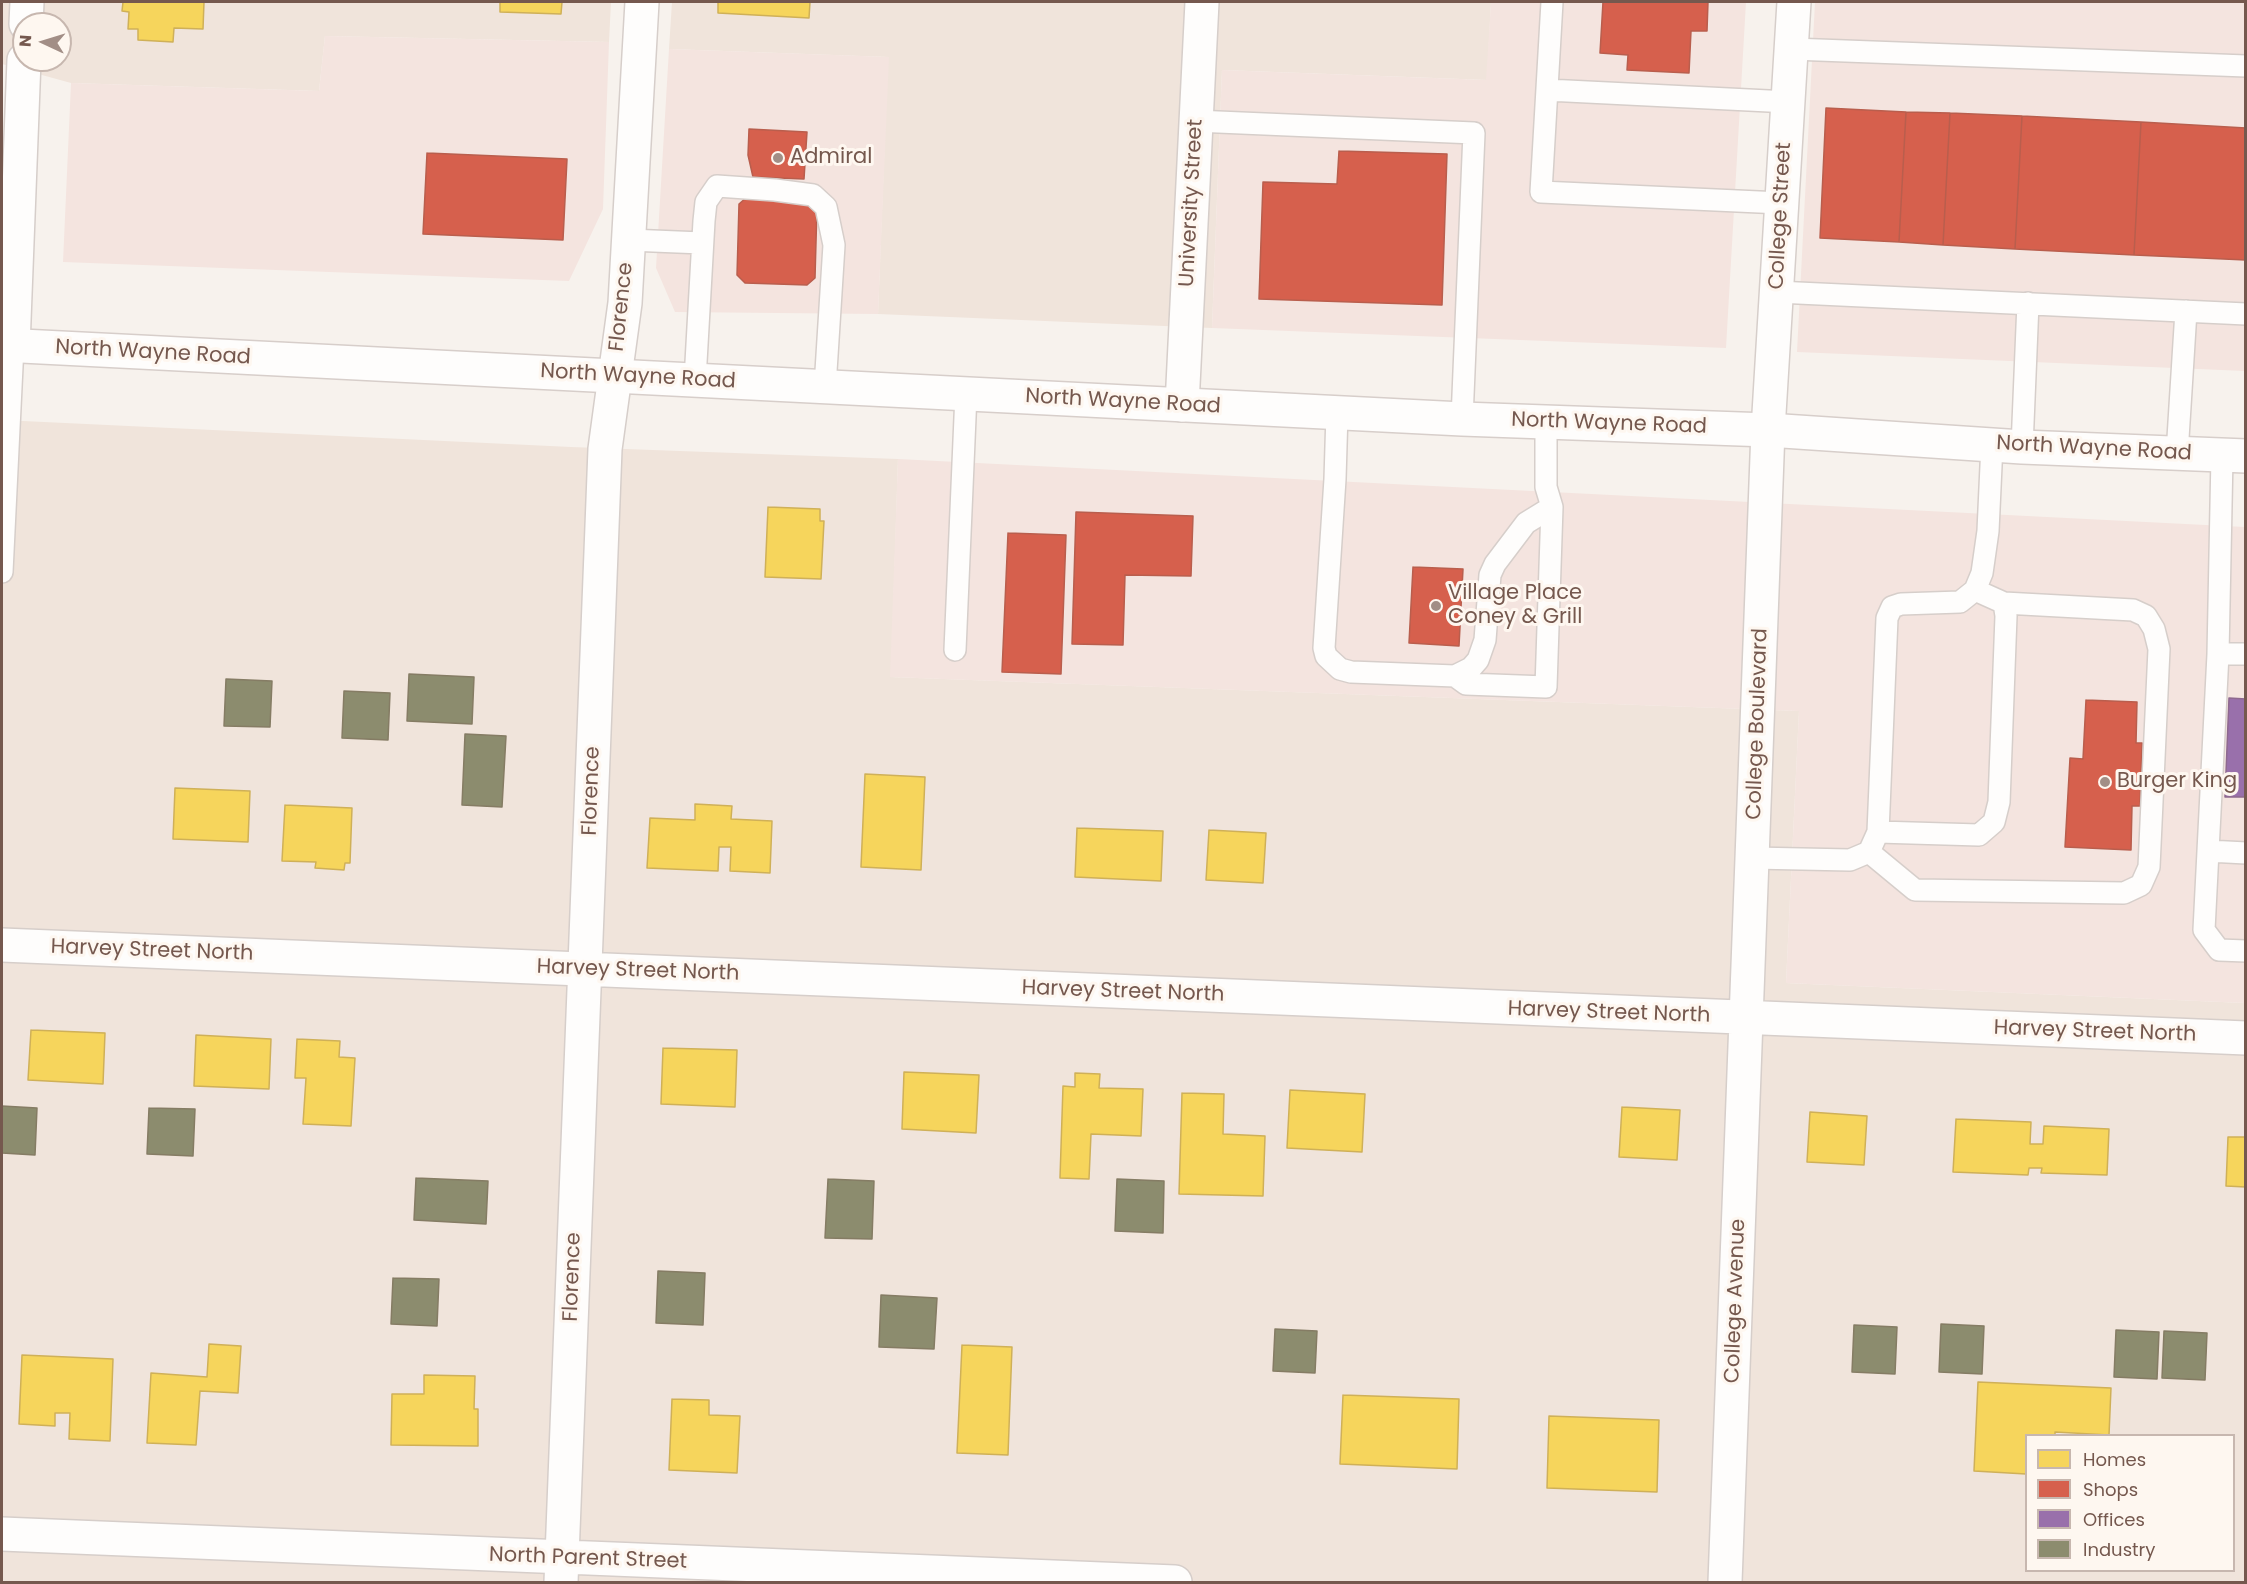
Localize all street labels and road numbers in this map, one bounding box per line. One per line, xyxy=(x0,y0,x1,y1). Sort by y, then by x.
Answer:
street label: University Street xyxy=(1175,118,1209,288)
street label: College Street xyxy=(1765,142,1797,290)
street label: Florence xyxy=(605,261,639,353)
street label: North Wayne Road xyxy=(55,335,251,371)
street label: North Wayne Road xyxy=(540,359,736,395)
street label: North Wayne Road xyxy=(1025,384,1221,420)
street label: North Wayne Road xyxy=(1511,408,1707,440)
street label: North Wayne Road xyxy=(1996,431,2192,467)
street label: College Boulevard xyxy=(1742,628,1774,820)
street label: Florence xyxy=(578,746,606,836)
street label: Harvey Street North xyxy=(50,935,254,967)
street label: Harvey Street North xyxy=(536,955,740,987)
street label: Harvey Street North xyxy=(1021,976,1225,1008)
street label: Harvey Street North xyxy=(1507,997,1711,1029)
street label: Harvey Street North xyxy=(1993,1016,2197,1048)
street label: College Avenue xyxy=(1721,1218,1751,1384)
street label: Florence xyxy=(559,1232,587,1322)
street label: North Parent Street xyxy=(489,1543,687,1575)

